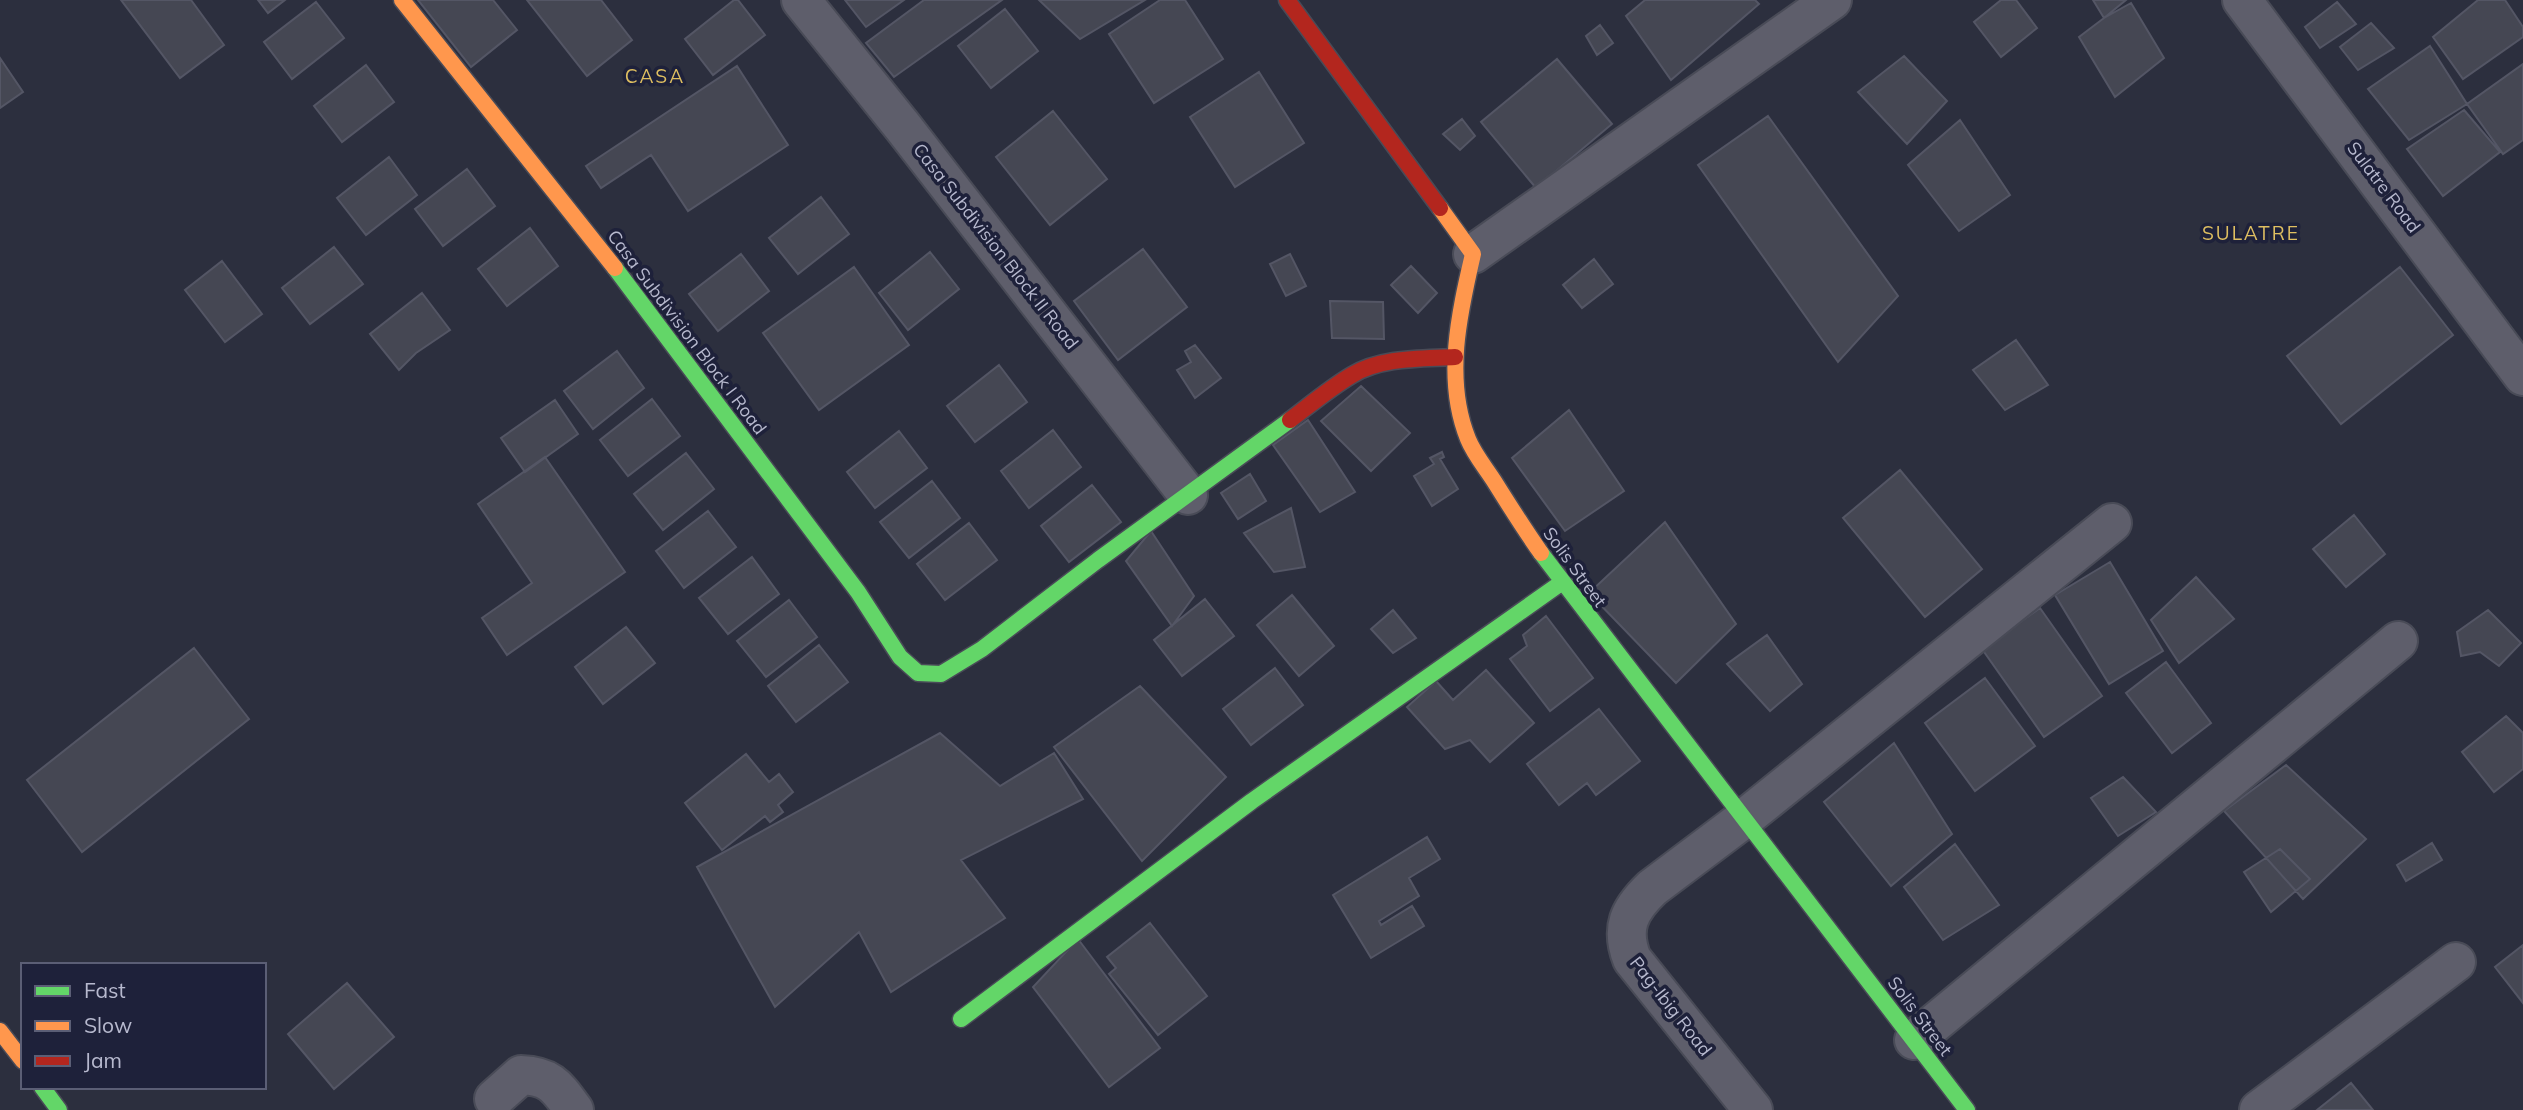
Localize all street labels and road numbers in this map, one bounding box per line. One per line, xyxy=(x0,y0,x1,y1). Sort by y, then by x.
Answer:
street label: Sulatre Road xyxy=(2342,137,2426,237)
street label: Casa Subdivision Block II Road xyxy=(908,138,1084,354)
street label: Casa Subdivision Block I Road xyxy=(602,225,772,439)
street label: Solis Street xyxy=(1538,522,1612,612)
street label: Pag-Ibig Road xyxy=(1625,952,1717,1060)
street label: Solis Street xyxy=(1883,972,1957,1060)

